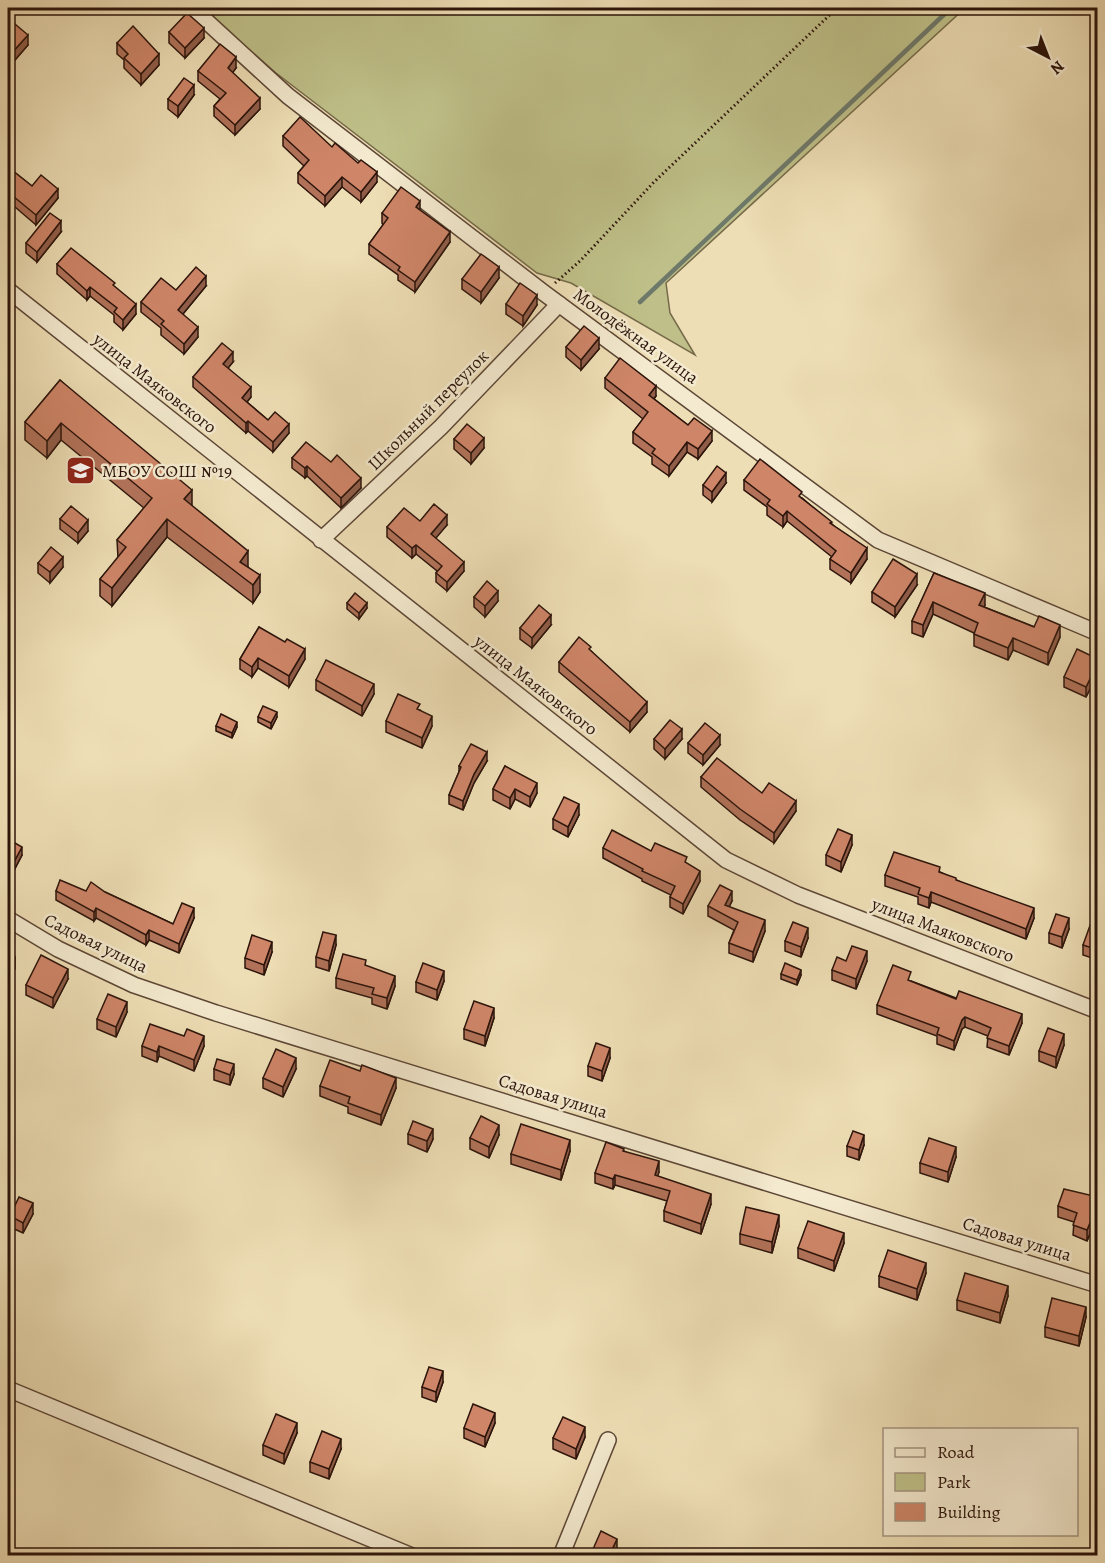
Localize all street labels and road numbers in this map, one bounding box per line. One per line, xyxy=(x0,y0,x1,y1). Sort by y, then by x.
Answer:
street label: Молодёжная улица xyxy=(569,282,704,390)
street label: улица Маяковского xyxy=(87,327,222,439)
street label: Школьный переулок xyxy=(362,344,494,476)
street label: улица Маяковского xyxy=(468,629,603,741)
street label: улица Маяковского xyxy=(867,891,1018,968)
street label: Садовая улица xyxy=(40,908,152,979)
street label: Садовая улица xyxy=(496,1068,611,1124)
street label: Садовая улица xyxy=(960,1211,1075,1267)

